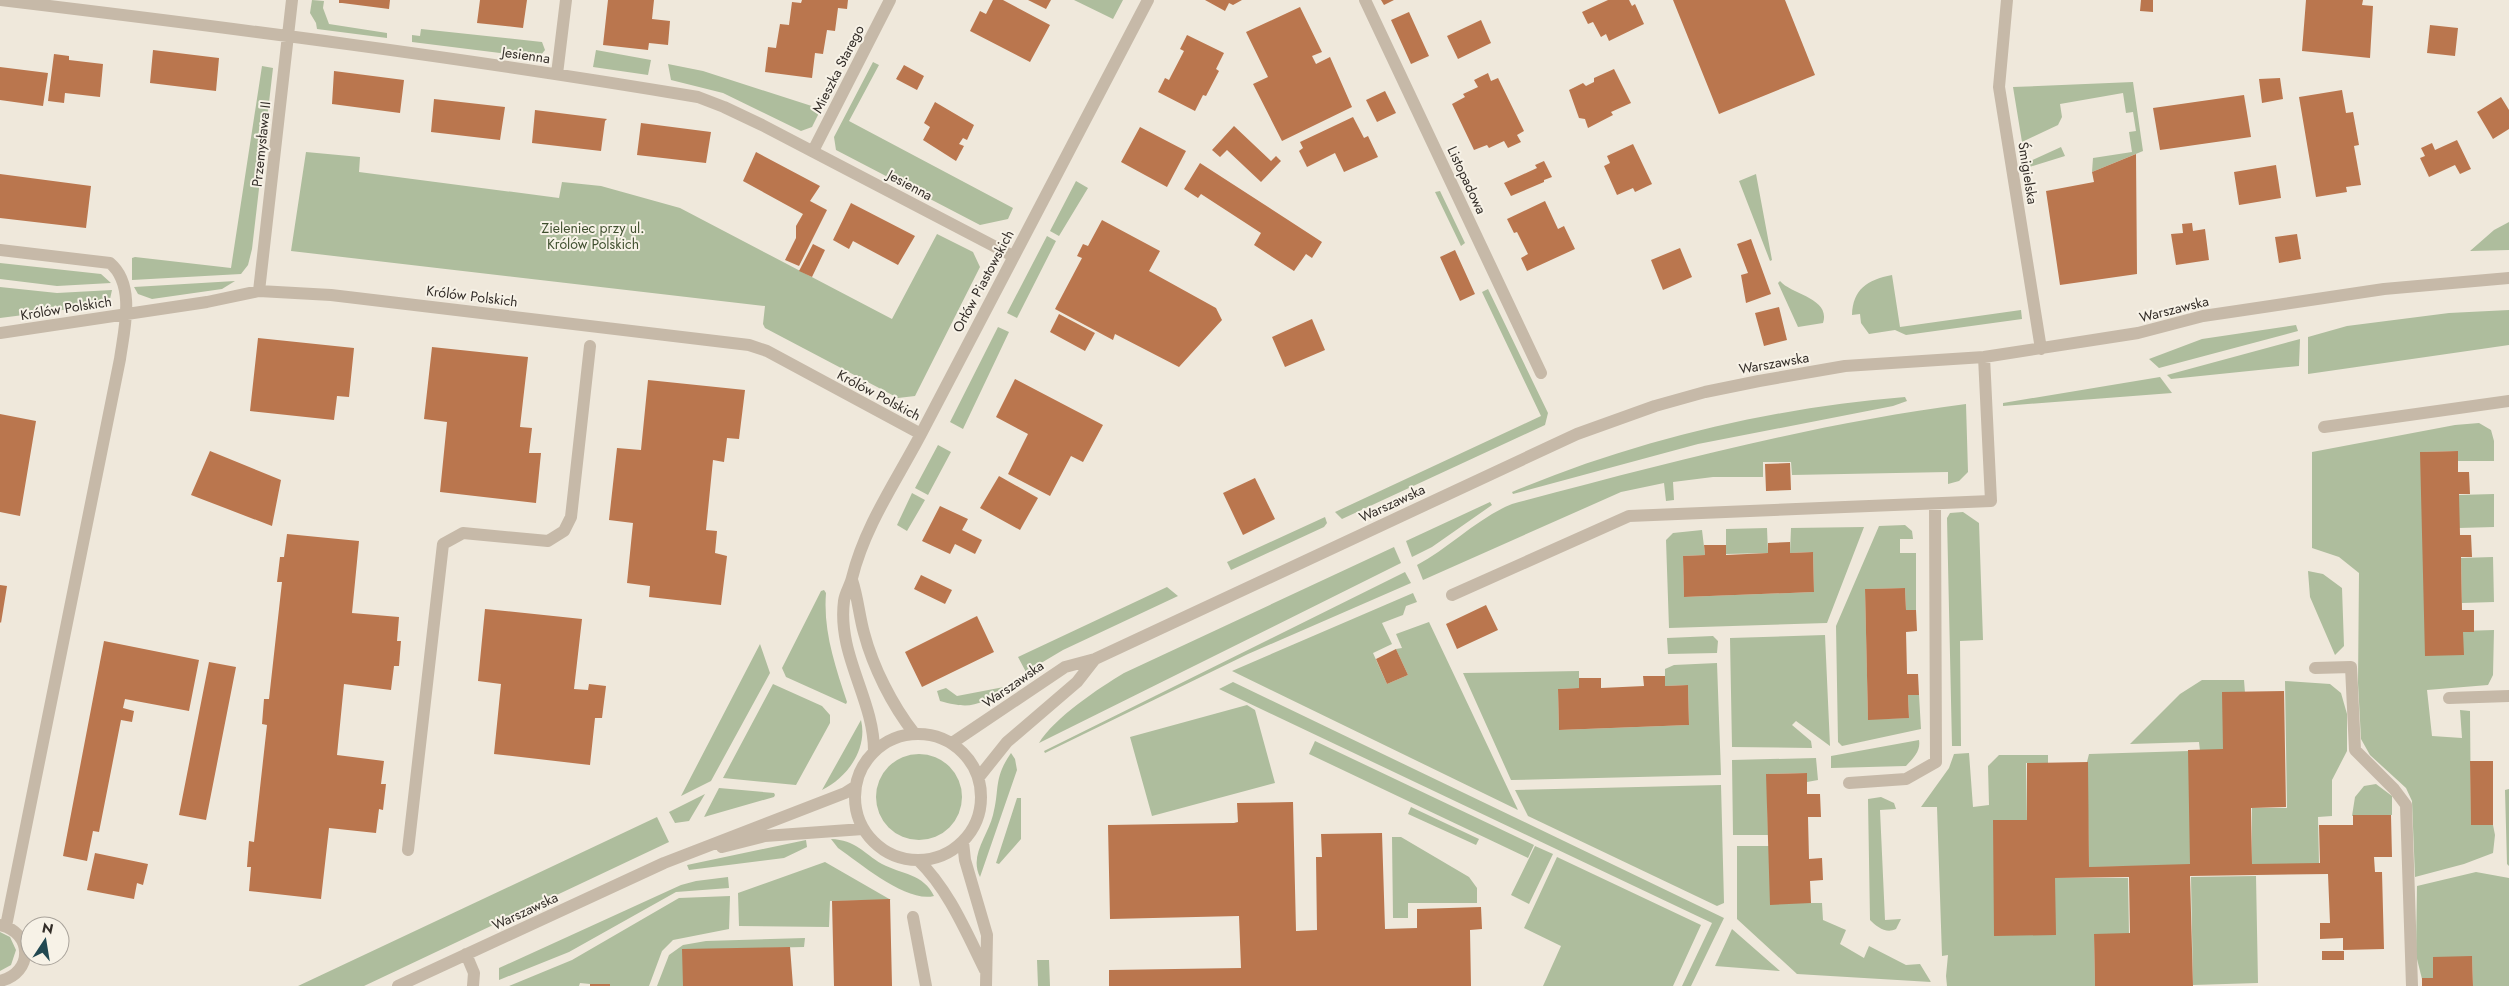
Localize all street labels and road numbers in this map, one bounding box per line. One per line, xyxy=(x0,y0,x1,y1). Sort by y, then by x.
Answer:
street label: Mieszka Starego xyxy=(807,21,869,117)
street label: Jesienna xyxy=(499,41,551,68)
street label: Przemysława II xyxy=(247,100,275,188)
street label: Śmigielska xyxy=(2013,140,2043,206)
street label: Listopadowa xyxy=(1443,143,1491,217)
street label: Jesienna xyxy=(882,164,936,205)
street label: Orłów Piastowskich xyxy=(947,226,1019,336)
street label: Królów Polskich xyxy=(425,280,519,312)
street label: Królów Polskich xyxy=(19,291,113,325)
street label: Warszawska xyxy=(2137,291,2211,327)
street label: Warszawska xyxy=(1737,347,1811,379)
street label: Królów Polskich xyxy=(834,365,924,425)
street label: Warszawska xyxy=(1356,479,1428,527)
street label: Warszawska xyxy=(978,656,1048,712)
street label: Warszawska xyxy=(489,887,561,935)

